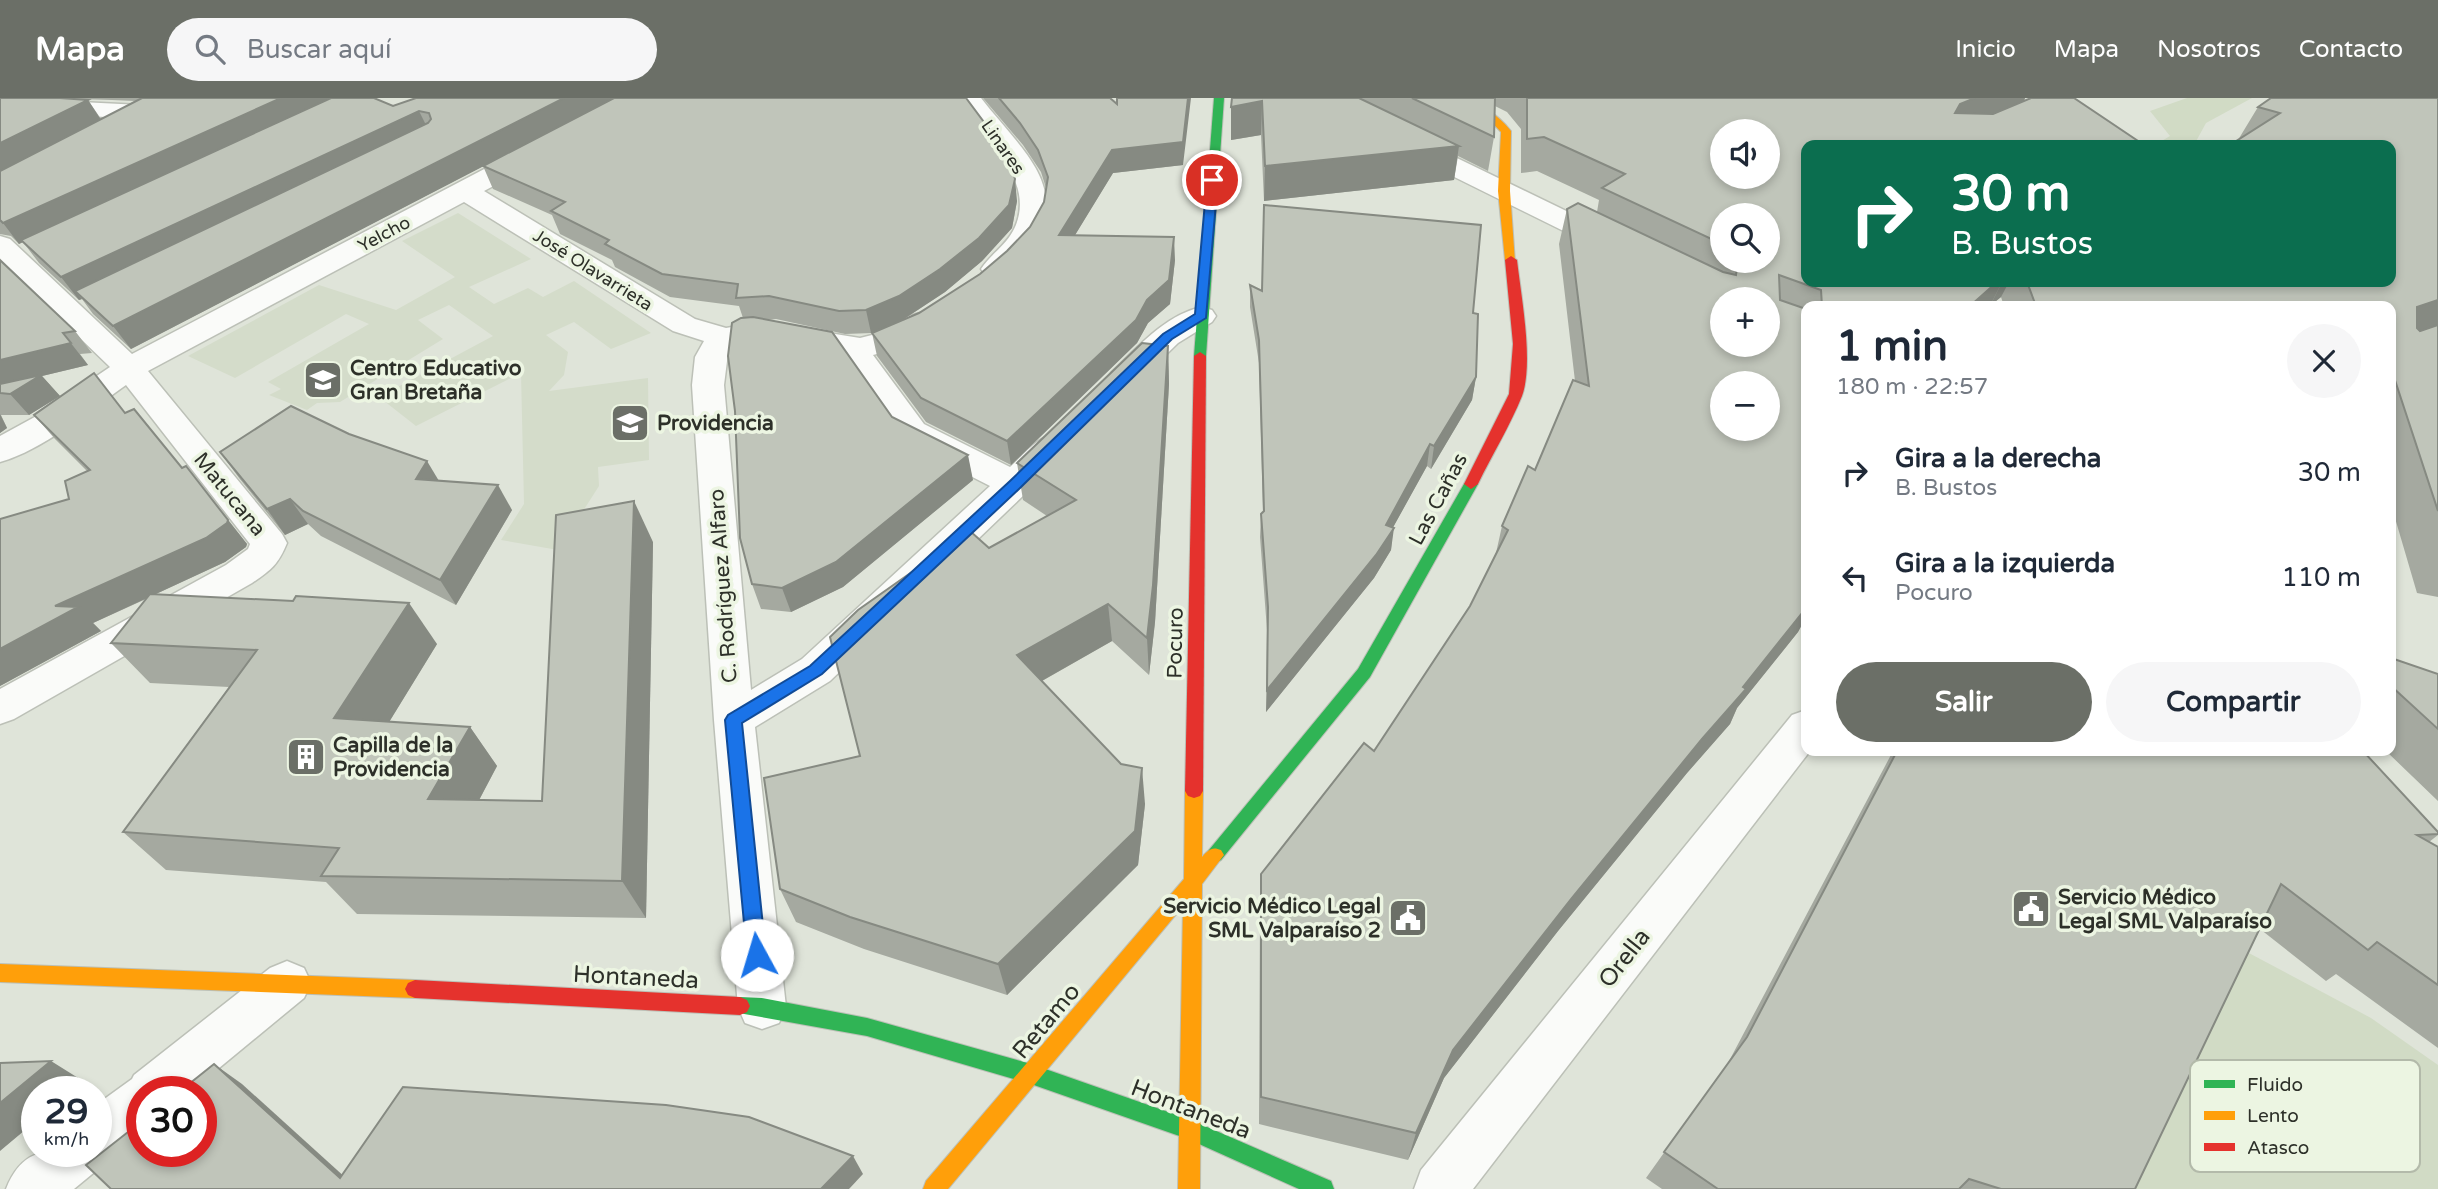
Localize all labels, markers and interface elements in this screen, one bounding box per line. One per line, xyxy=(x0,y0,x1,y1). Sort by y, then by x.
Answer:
search box xyxy=(167,18,657,81)
text: Mapa xyxy=(35,30,125,69)
icon: search xyxy=(191,30,229,68)
text: Buscar aquí xyxy=(247,34,391,65)
text: Inicio xyxy=(1955,35,2016,64)
text: Mapa xyxy=(2054,35,2119,64)
text: Nosotros xyxy=(2157,35,2261,64)
text: Contacto xyxy=(2299,35,2403,64)
street label: Linares xyxy=(976,116,1030,178)
map controls xyxy=(1710,119,1780,441)
button: sound xyxy=(1710,119,1780,189)
pin xyxy=(1182,150,1242,210)
icon: arrive xyxy=(1193,161,1231,199)
text: 30 m xyxy=(1951,165,2070,224)
icon: right xyxy=(1836,168,1927,259)
button: search xyxy=(1710,203,1780,273)
street label: Yelcho xyxy=(354,211,414,257)
street label: José Olavarrieta xyxy=(529,224,657,316)
text: B. Bustos xyxy=(1951,225,2093,263)
button: + xyxy=(1710,287,1780,357)
text: 1 min xyxy=(1836,321,1948,372)
button: close xyxy=(2287,324,2361,398)
place label: Centro Educativo Gran Bretaña xyxy=(350,356,522,405)
school or university icon: Centro Educativo Gran Bretaña xyxy=(302,359,344,401)
button: − xyxy=(1710,371,1780,441)
text: 180 m · 22:57 xyxy=(1836,373,1988,401)
school or university icon: Providencia xyxy=(609,402,651,444)
place label: Providencia xyxy=(657,411,774,436)
text: Gira a la derecha xyxy=(1895,443,2101,474)
street label: Matucana xyxy=(188,447,271,541)
street label: Las Cañas xyxy=(1404,449,1473,549)
icon: right xyxy=(1836,454,1874,492)
text: 30 m xyxy=(2298,457,2361,488)
text: B. Bustos xyxy=(1895,474,1997,502)
street label: C. Rodríguez Alfaro xyxy=(704,488,743,684)
text: Gira a la izquierda xyxy=(1895,548,2115,579)
icon: left xyxy=(1836,559,1874,597)
text: 110 m xyxy=(2281,562,2361,593)
text: Pocuro xyxy=(1895,579,1973,607)
street label: Pocuro xyxy=(1162,607,1189,679)
button: Salir xyxy=(1836,662,2092,742)
button: Compartir xyxy=(2106,662,2361,742)
place label: Capilla de la Providencia xyxy=(333,733,453,782)
building icon: Capilla de la Providencia xyxy=(285,736,327,778)
place label: Servicio Médico Legal SML Valparaíso xyxy=(2058,885,2272,934)
public building icon: Servicio Médico Legal SML Valparaíso xyxy=(2010,888,2052,930)
place label: Servicio Médico Legal SML Valparaíso 2 xyxy=(1163,894,1381,943)
public building icon: Servicio Médico Legal SML Valparaíso 2 xyxy=(1387,897,1429,939)
position arrow xyxy=(720,918,794,992)
street label: Orella xyxy=(1592,923,1656,994)
street label: Hontaneda xyxy=(572,960,700,995)
street label: Retamo xyxy=(1006,978,1086,1065)
legend xyxy=(2190,1060,2420,1172)
street label: Hontaneda xyxy=(1127,1073,1255,1146)
text: Fluido xyxy=(2247,1074,2303,1096)
speed limit sign: 30 xyxy=(126,1076,217,1167)
text: 29 xyxy=(45,1091,88,1133)
text: Lento xyxy=(2247,1105,2299,1127)
text: km/h xyxy=(44,1128,89,1150)
text: Atasco xyxy=(2247,1137,2309,1159)

